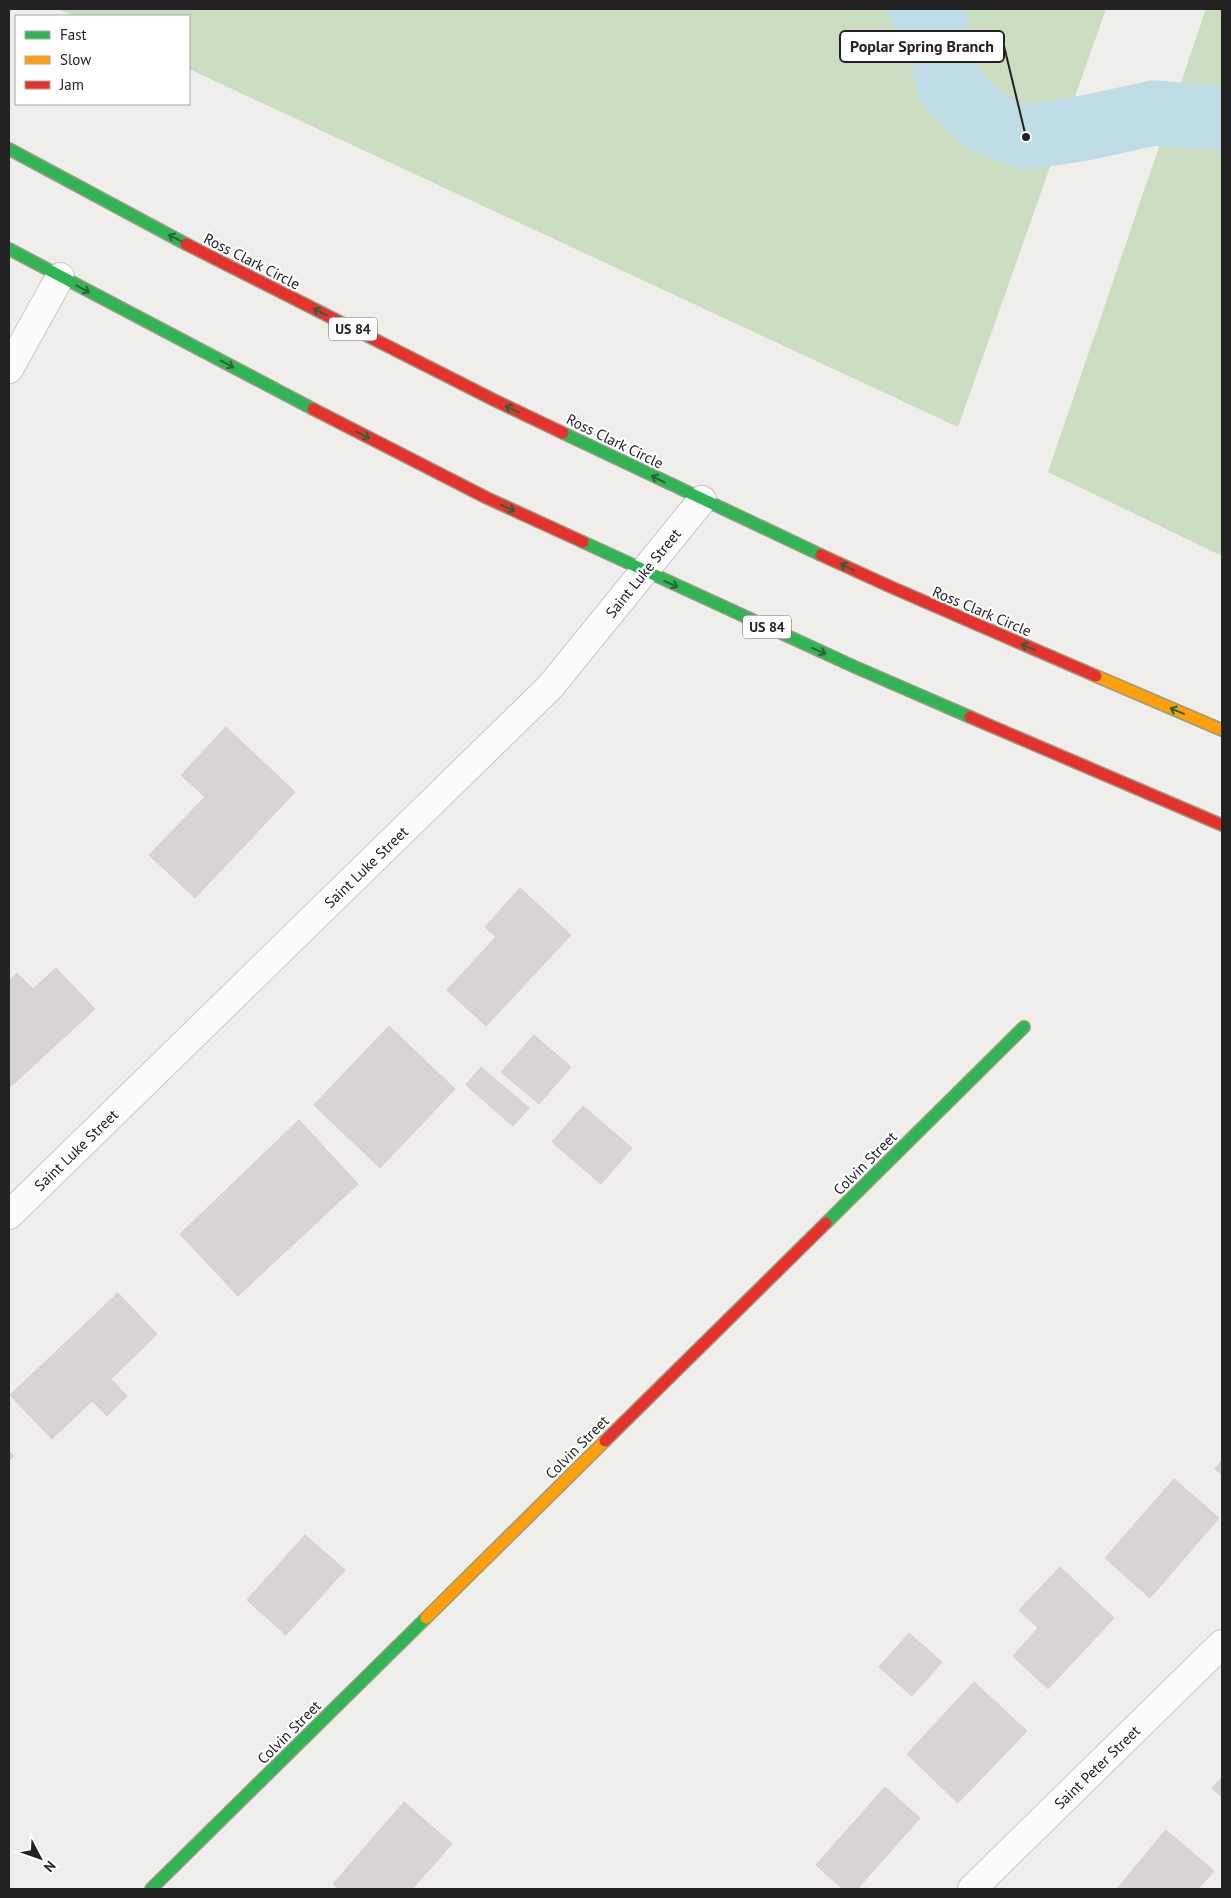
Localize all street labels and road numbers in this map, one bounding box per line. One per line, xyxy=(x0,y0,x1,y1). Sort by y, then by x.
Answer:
street label: Ross Clark Circle xyxy=(201,229,303,293)
road number: US 84 xyxy=(329,318,377,340)
street label: Ross Clark Circle xyxy=(563,409,667,473)
street label: Saint Luke Street xyxy=(601,525,685,621)
street label: Ross Clark Circle xyxy=(930,582,1034,640)
road number: US 84 xyxy=(743,616,791,638)
street label: Saint Luke Street xyxy=(320,822,412,912)
street label: Saint Luke Street xyxy=(30,1105,122,1195)
street label: Colvin Street xyxy=(829,1127,901,1199)
street label: Colvin Street xyxy=(541,1411,613,1483)
street label: Colvin Street xyxy=(253,1696,325,1768)
street label: Saint Peter Street xyxy=(1050,1721,1144,1813)

